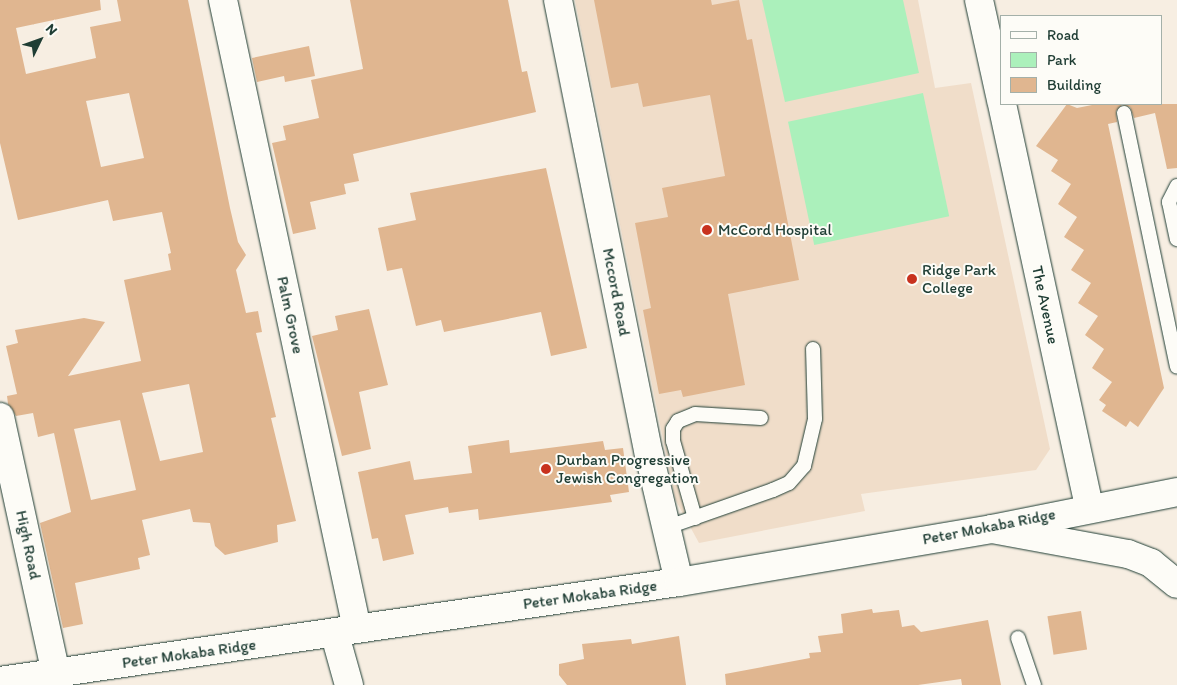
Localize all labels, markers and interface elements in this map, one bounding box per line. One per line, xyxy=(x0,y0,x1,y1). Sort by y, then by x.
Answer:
north arrow xyxy=(15,15,65,65)
legend xyxy=(1000,15,1162,105)
text: N xyxy=(42,20,61,39)
text: Road xyxy=(1047,26,1079,44)
text: Park xyxy=(1047,51,1077,69)
text: Building xyxy=(1047,76,1101,94)
place label: McCord Hospital xyxy=(718,220,832,240)
marker: McCord Hospital xyxy=(700,223,714,237)
street label: Mccord Road xyxy=(598,247,634,337)
place label: Ridge Park College xyxy=(922,260,995,298)
street label: The Avenue xyxy=(1027,264,1063,346)
marker: Ridge Park College xyxy=(906,273,918,285)
street label: Palm Grove xyxy=(272,275,308,355)
place label: Durban Progressive Jewish Congregation xyxy=(556,450,699,488)
marker: Durban Progressive Jewish Congregation xyxy=(540,463,552,475)
street label: Peter Mokaba Ridge xyxy=(921,505,1057,549)
street label: High Road xyxy=(11,509,45,581)
street label: Peter Mokaba Ridge xyxy=(522,576,658,614)
street label: Peter Mokaba Ridge xyxy=(121,635,257,673)

